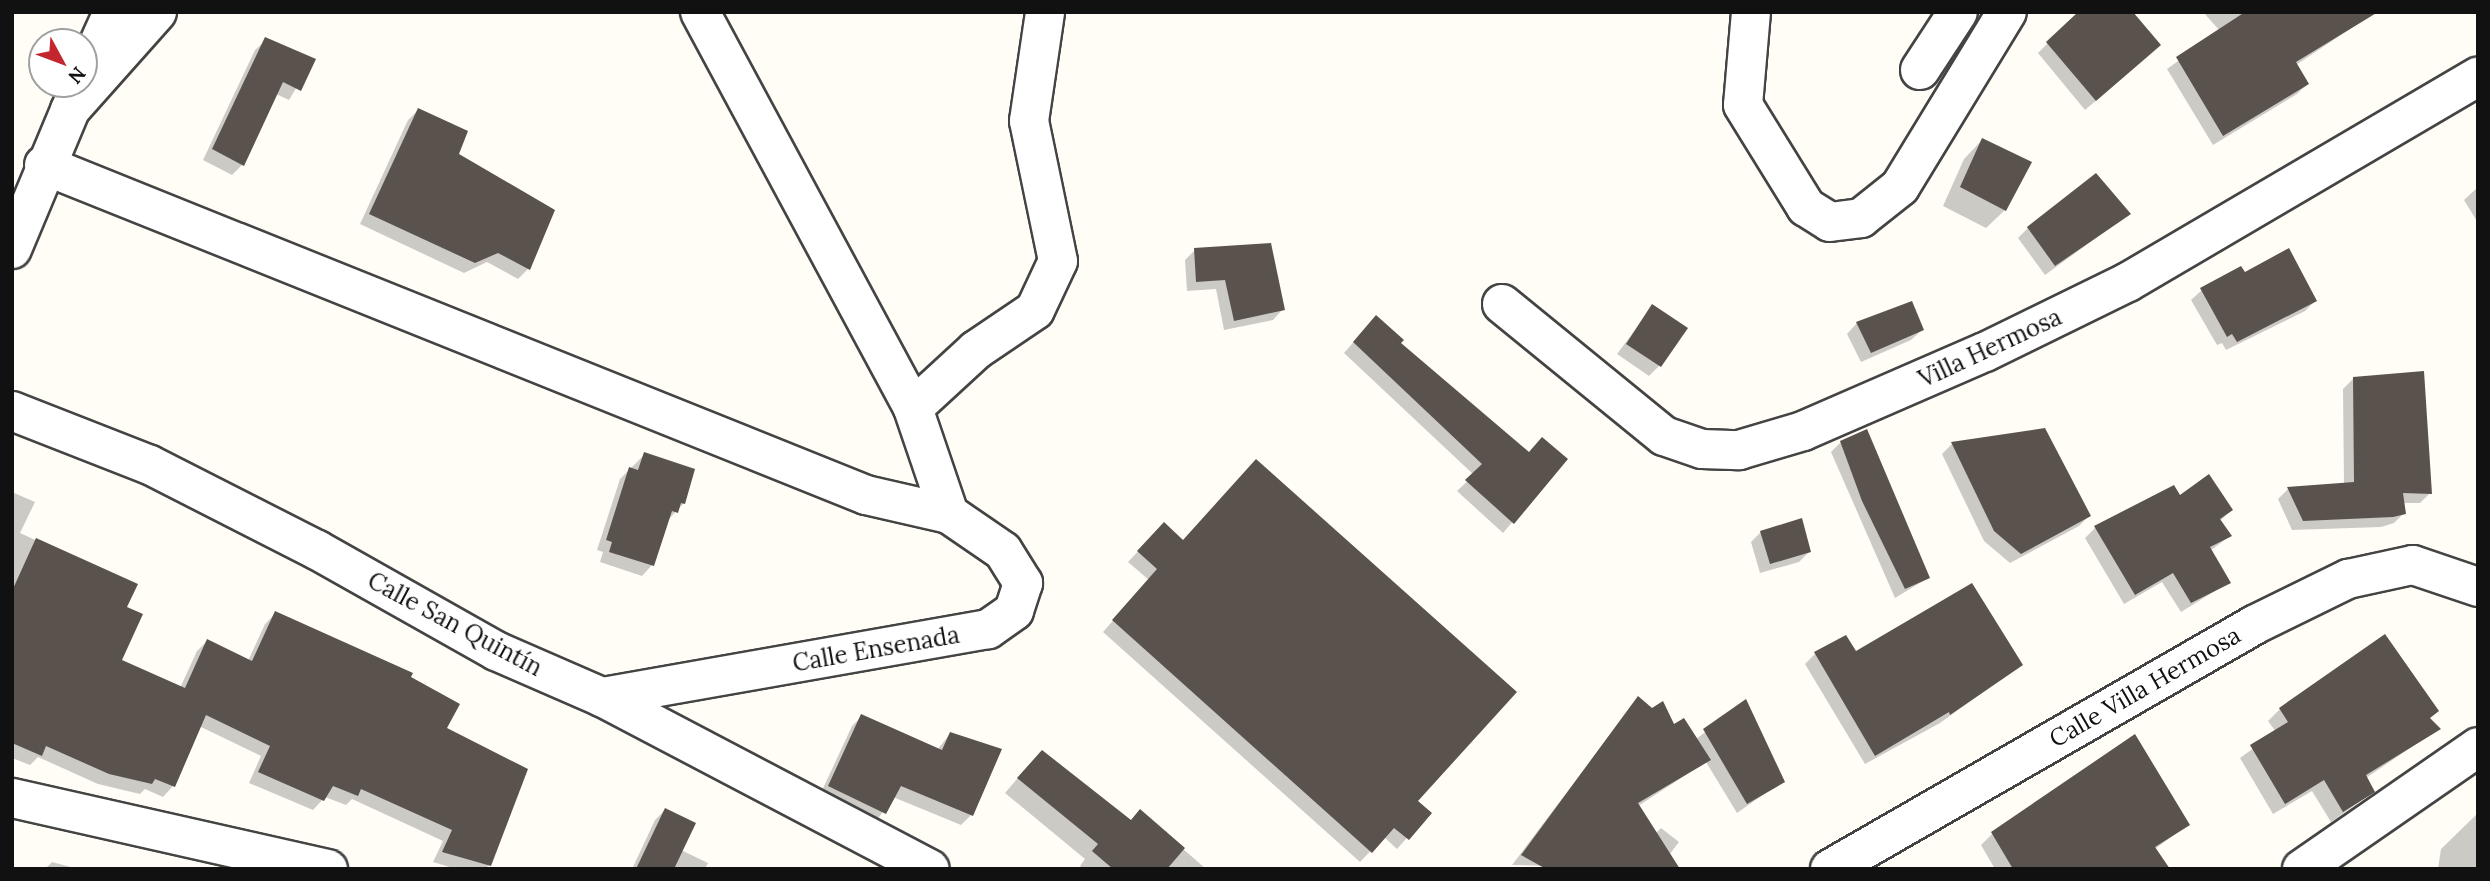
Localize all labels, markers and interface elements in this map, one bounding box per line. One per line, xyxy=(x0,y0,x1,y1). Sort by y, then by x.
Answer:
north arrow xyxy=(28,28,98,98)
text: N xyxy=(63,62,91,89)
street label: Villa Hermosa xyxy=(1914,302,2066,394)
street label: Calle San Quintín xyxy=(363,566,547,682)
street label: Calle Ensenada xyxy=(790,620,962,678)
street label: Calle Villa Hermosa xyxy=(2044,621,2246,753)

